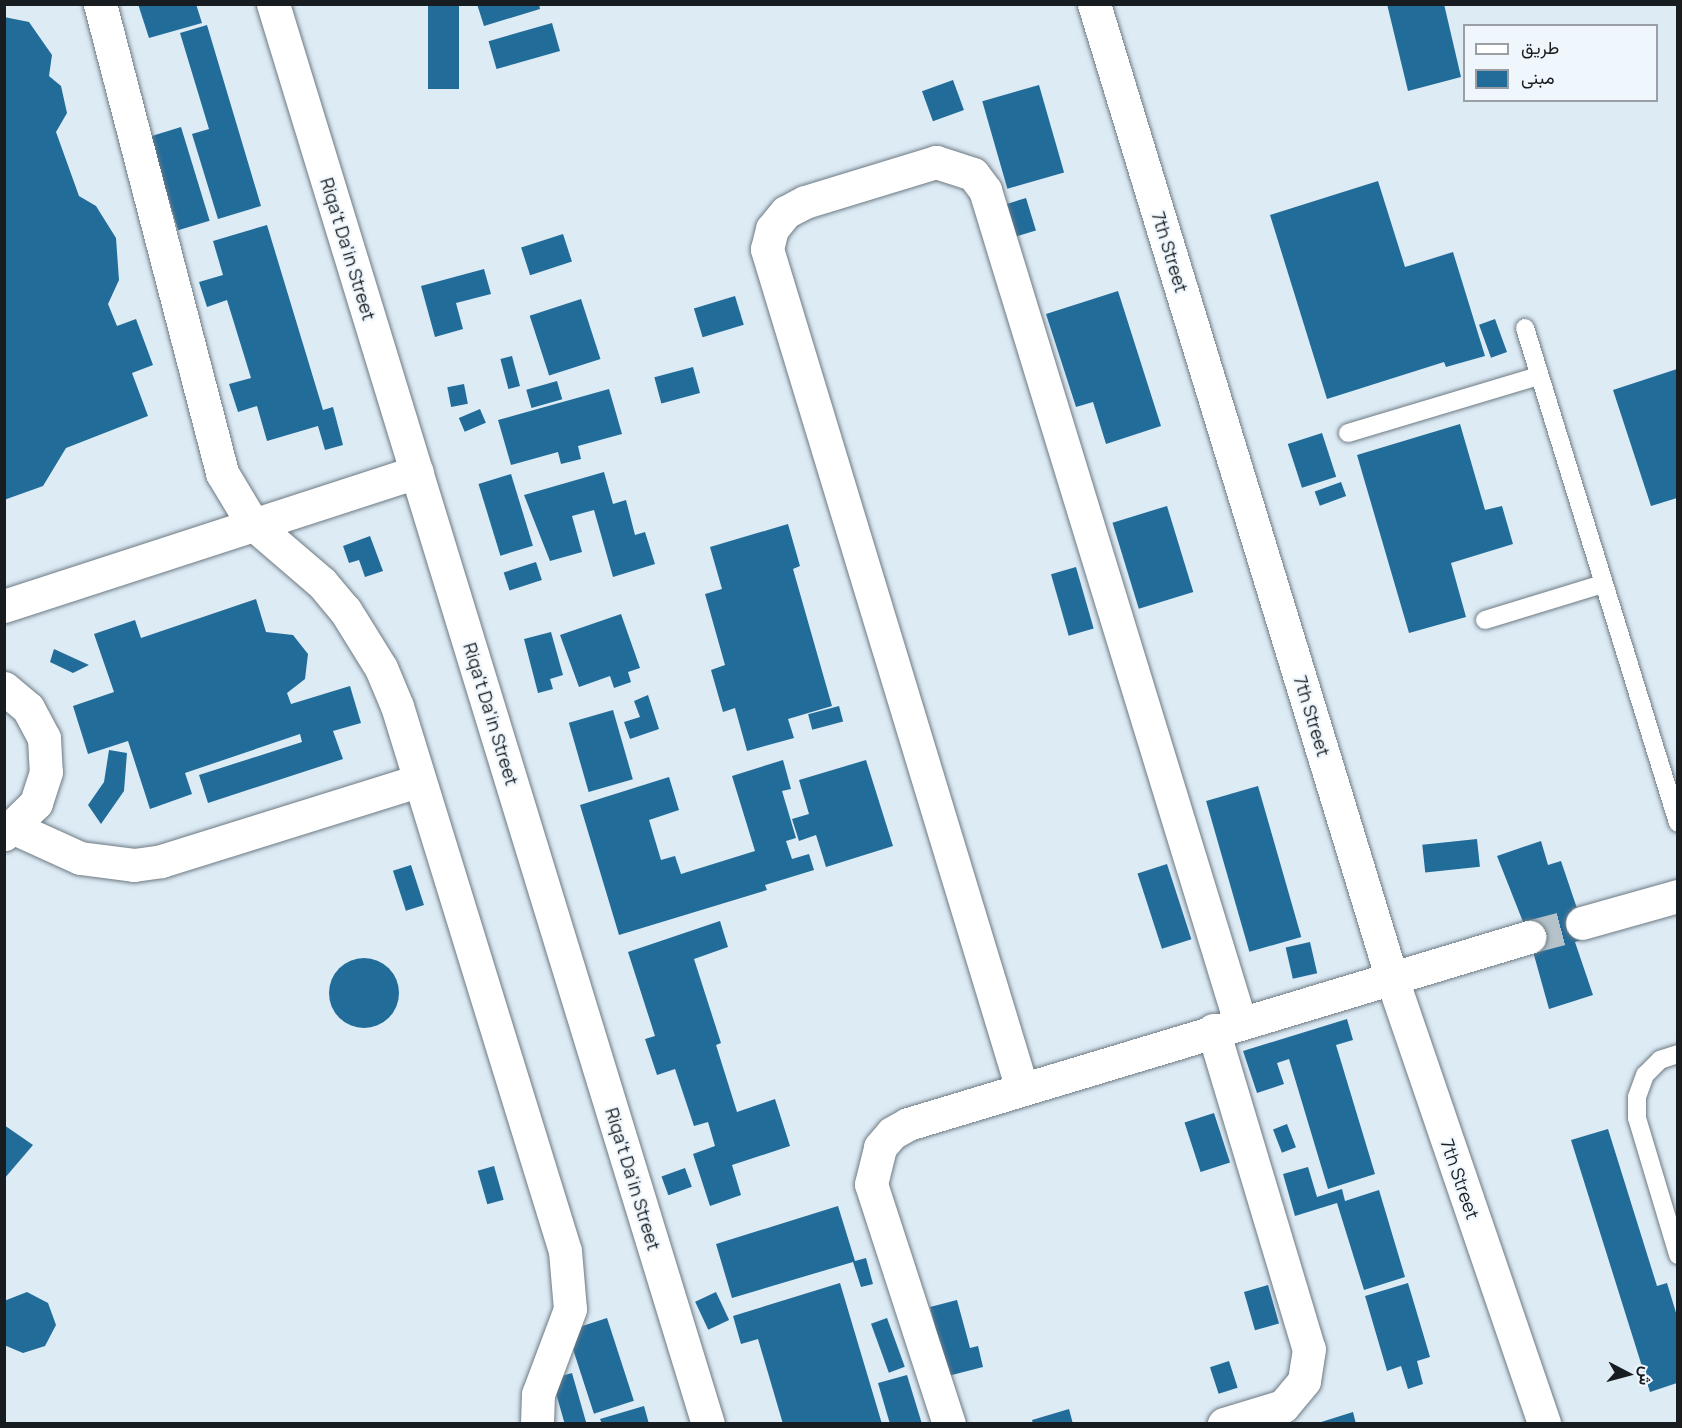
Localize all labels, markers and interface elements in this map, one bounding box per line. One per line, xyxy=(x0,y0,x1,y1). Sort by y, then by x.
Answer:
legend xyxy=(1463,24,1658,102)
text: طريق xyxy=(1521,35,1559,59)
text: مبنى xyxy=(1521,65,1555,89)
street label: Riqa't Da'in Street xyxy=(316,175,380,323)
street label: 7th Street xyxy=(1147,209,1193,295)
street label: Riqa't Da'in Street xyxy=(459,640,523,788)
street label: 7th Street xyxy=(1289,673,1335,759)
street label: Riqa't Da'in Street xyxy=(601,1105,665,1253)
street label: 7th Street xyxy=(1436,1136,1484,1222)
north arrow xyxy=(1598,1344,1658,1404)
text: ش xyxy=(1634,1365,1658,1387)

